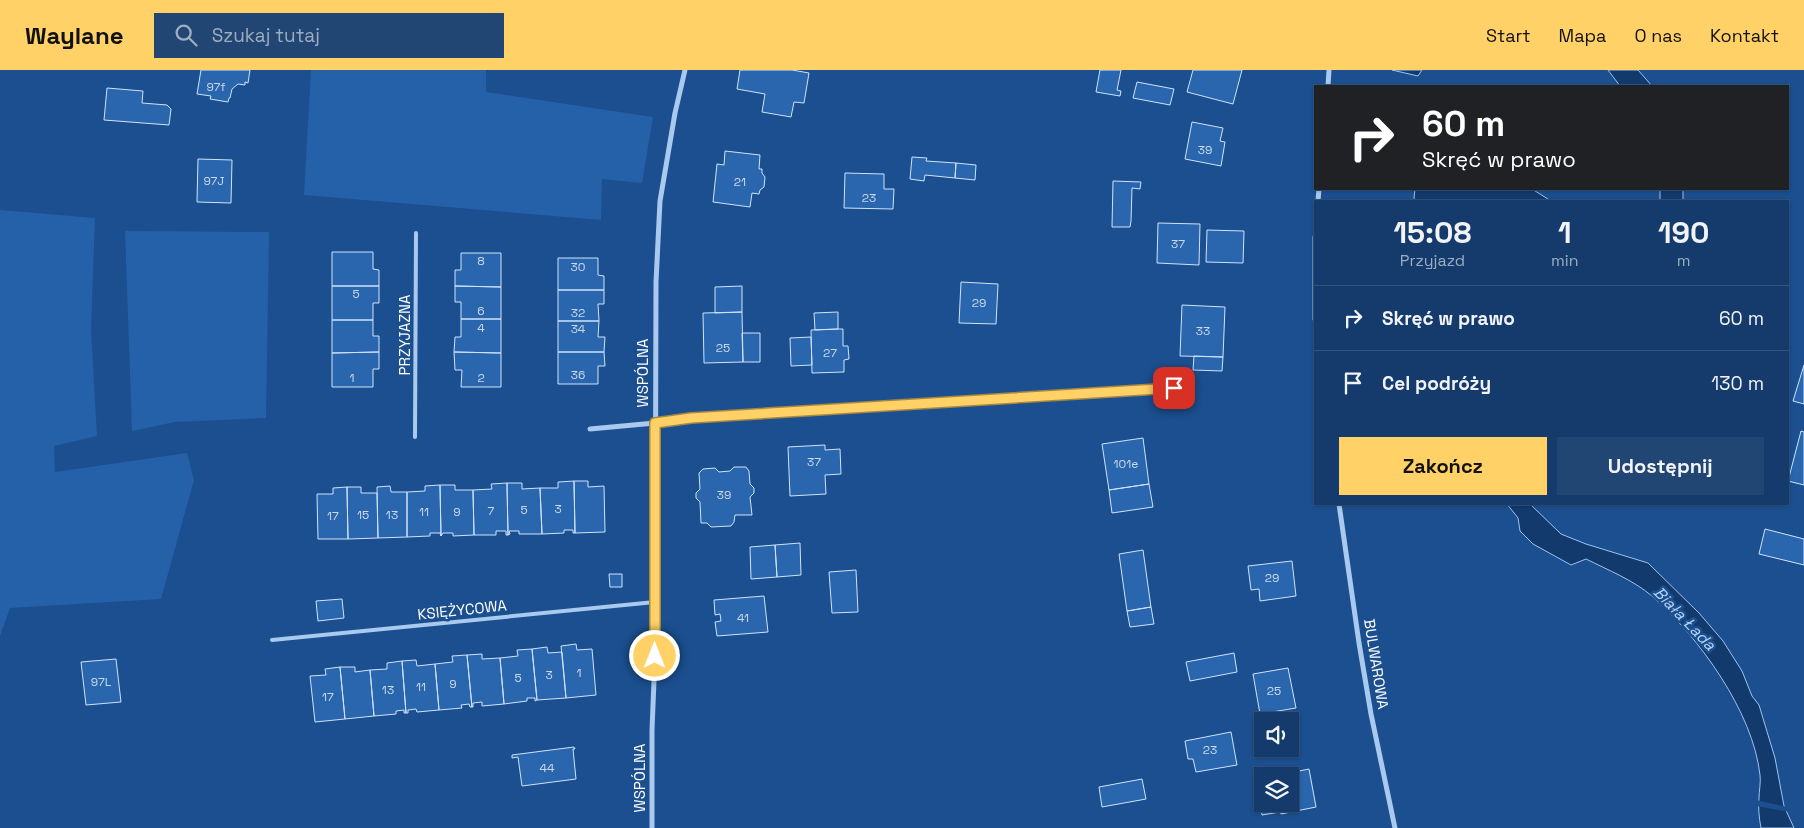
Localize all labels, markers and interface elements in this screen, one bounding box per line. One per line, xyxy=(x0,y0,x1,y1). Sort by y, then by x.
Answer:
search box xyxy=(154,13,504,58)
text: Waylane xyxy=(25,20,124,51)
icon: search xyxy=(172,21,200,49)
text: Szukaj tutaj xyxy=(212,23,320,48)
text: Start xyxy=(1486,24,1531,47)
text: Mapa xyxy=(1559,24,1606,47)
text: O nas xyxy=(1634,24,1682,47)
text: Kontakt xyxy=(1710,24,1779,47)
house number: 97f xyxy=(206,79,226,95)
text: 60 m xyxy=(1422,102,1505,146)
icon: right xyxy=(1339,105,1404,170)
house number: 39 xyxy=(1198,142,1212,158)
text: Skręć w prawo xyxy=(1422,145,1576,173)
house number: 97J xyxy=(203,173,225,189)
house number: 21 xyxy=(734,174,746,190)
house number: 23 xyxy=(862,190,876,206)
text: 15:08 xyxy=(1394,213,1471,252)
text: 1 xyxy=(1558,213,1571,252)
text: 190 xyxy=(1658,213,1710,252)
house number: 37 xyxy=(1171,236,1185,252)
text: Przyjazd xyxy=(1400,250,1465,271)
text: min xyxy=(1551,250,1578,271)
text: m xyxy=(1677,250,1691,271)
house number: 8 xyxy=(477,253,485,269)
house number: 30 xyxy=(571,259,585,275)
house number: 5 xyxy=(352,286,360,302)
street label: PRZYJAZNA xyxy=(395,294,414,375)
house number: 29 xyxy=(972,295,986,311)
house number: 6 xyxy=(477,303,485,319)
icon: right xyxy=(1339,304,1367,332)
house number: 32 xyxy=(571,305,585,321)
text: Skręć w prawo xyxy=(1382,306,1515,331)
text: 60 m xyxy=(1719,306,1764,331)
house number: 4 xyxy=(477,320,485,336)
house number: 34 xyxy=(571,321,586,337)
house number: 33 xyxy=(1196,323,1210,339)
street label: WSPÓLNA xyxy=(633,338,652,407)
house number: 25 xyxy=(716,340,730,356)
house number: 27 xyxy=(823,345,837,361)
house number: 36 xyxy=(571,367,585,383)
pin xyxy=(1153,367,1195,409)
icon: arrive xyxy=(1339,369,1367,397)
house number: 1 xyxy=(349,370,355,386)
house number: 2 xyxy=(477,370,485,386)
text: Cel podróży xyxy=(1382,371,1491,396)
text: 130 m xyxy=(1711,371,1764,396)
icon: arrive xyxy=(1160,374,1188,402)
button: Zakończ xyxy=(1339,437,1547,495)
button: Udostępnij xyxy=(1557,437,1764,495)
house number: 37 xyxy=(807,454,821,470)
house number: 101e xyxy=(1114,456,1138,472)
house number: 39 xyxy=(717,487,731,503)
house number: 3 xyxy=(554,501,562,517)
house number: 5 xyxy=(520,502,528,518)
house number: 7 xyxy=(488,503,495,519)
house number: 11 xyxy=(419,504,429,520)
house number: 9 xyxy=(453,504,461,520)
house number: 15 xyxy=(357,507,369,523)
house number: 13 xyxy=(386,507,398,523)
house number: 17 xyxy=(327,508,339,524)
house number: 29 xyxy=(1265,570,1279,586)
water label: Biała Łada xyxy=(1649,582,1721,655)
street label: KSIĘŻYCOWA xyxy=(416,595,508,624)
house number: 41 xyxy=(737,610,749,626)
street label: BULWAROWA xyxy=(1360,617,1393,711)
position arrow xyxy=(628,629,680,681)
house number: 1 xyxy=(576,665,582,681)
house number: 3 xyxy=(545,667,553,683)
house number: 5 xyxy=(514,670,522,686)
house number: 97L xyxy=(91,674,112,690)
house number: 9 xyxy=(449,676,457,692)
house number: 11 xyxy=(416,679,426,695)
house number: 13 xyxy=(382,682,394,698)
house number: 25 xyxy=(1267,683,1281,699)
house number: 17 xyxy=(322,689,334,705)
map controls xyxy=(1254,712,1299,812)
button: sound xyxy=(1254,712,1299,757)
house number: 23 xyxy=(1203,742,1217,758)
street label: WSPÓLNA xyxy=(630,743,649,812)
house number: 44 xyxy=(539,760,555,776)
button: layers xyxy=(1254,767,1299,812)

